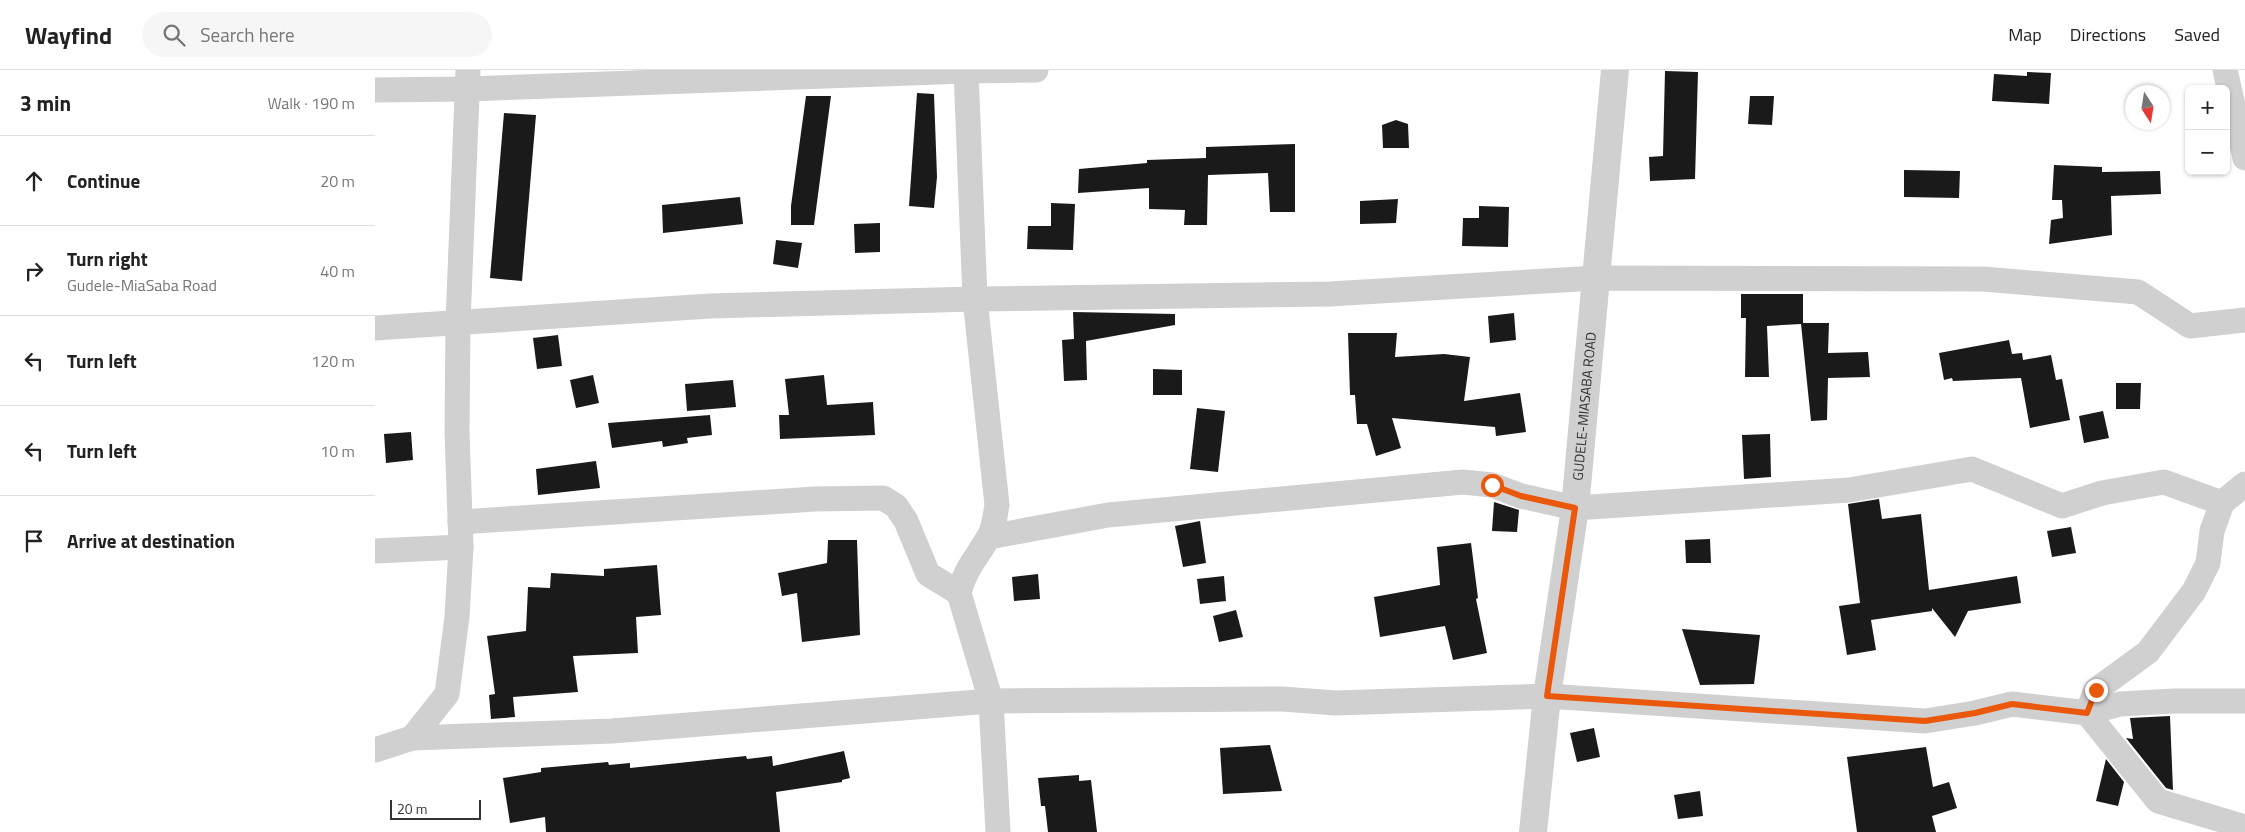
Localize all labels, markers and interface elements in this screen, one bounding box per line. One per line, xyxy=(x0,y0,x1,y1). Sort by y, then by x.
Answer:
search box xyxy=(142,12,492,57)
text: Wayfind xyxy=(25,17,112,53)
text: Search here xyxy=(200,20,295,49)
icon: search xyxy=(160,21,188,49)
text: Map xyxy=(2008,21,2042,48)
text: Directions xyxy=(2070,21,2146,48)
text: Saved xyxy=(2174,21,2220,48)
north arrow xyxy=(2125,85,2170,130)
map controls xyxy=(2185,85,2230,175)
button: + xyxy=(2185,85,2230,130)
text: 3 min xyxy=(20,87,71,119)
text: Walk · 190 m xyxy=(267,91,355,115)
button: − xyxy=(2185,130,2230,175)
text: Continue xyxy=(67,166,140,195)
icon: ahead xyxy=(20,167,48,195)
text: 20 m xyxy=(320,169,355,193)
text: Turn right xyxy=(67,244,148,273)
icon: right xyxy=(20,257,48,285)
text: 40 m xyxy=(320,259,355,283)
text: Gudele-MiaSaba Road xyxy=(67,273,217,297)
street label: GUDELE-MIASABA ROAD xyxy=(1567,331,1601,481)
text: Turn left xyxy=(67,346,137,375)
icon: left xyxy=(20,347,48,375)
text: 120 m xyxy=(311,349,355,373)
text: Turn left xyxy=(67,436,137,465)
icon: left xyxy=(20,437,48,465)
text: 10 m xyxy=(320,439,355,463)
route start xyxy=(1481,474,1504,497)
text: Arrive at destination xyxy=(67,526,235,555)
icon: arrive xyxy=(20,527,48,555)
route end xyxy=(2085,679,2108,702)
scale bar xyxy=(390,797,481,820)
text: 20 m xyxy=(397,798,427,819)

